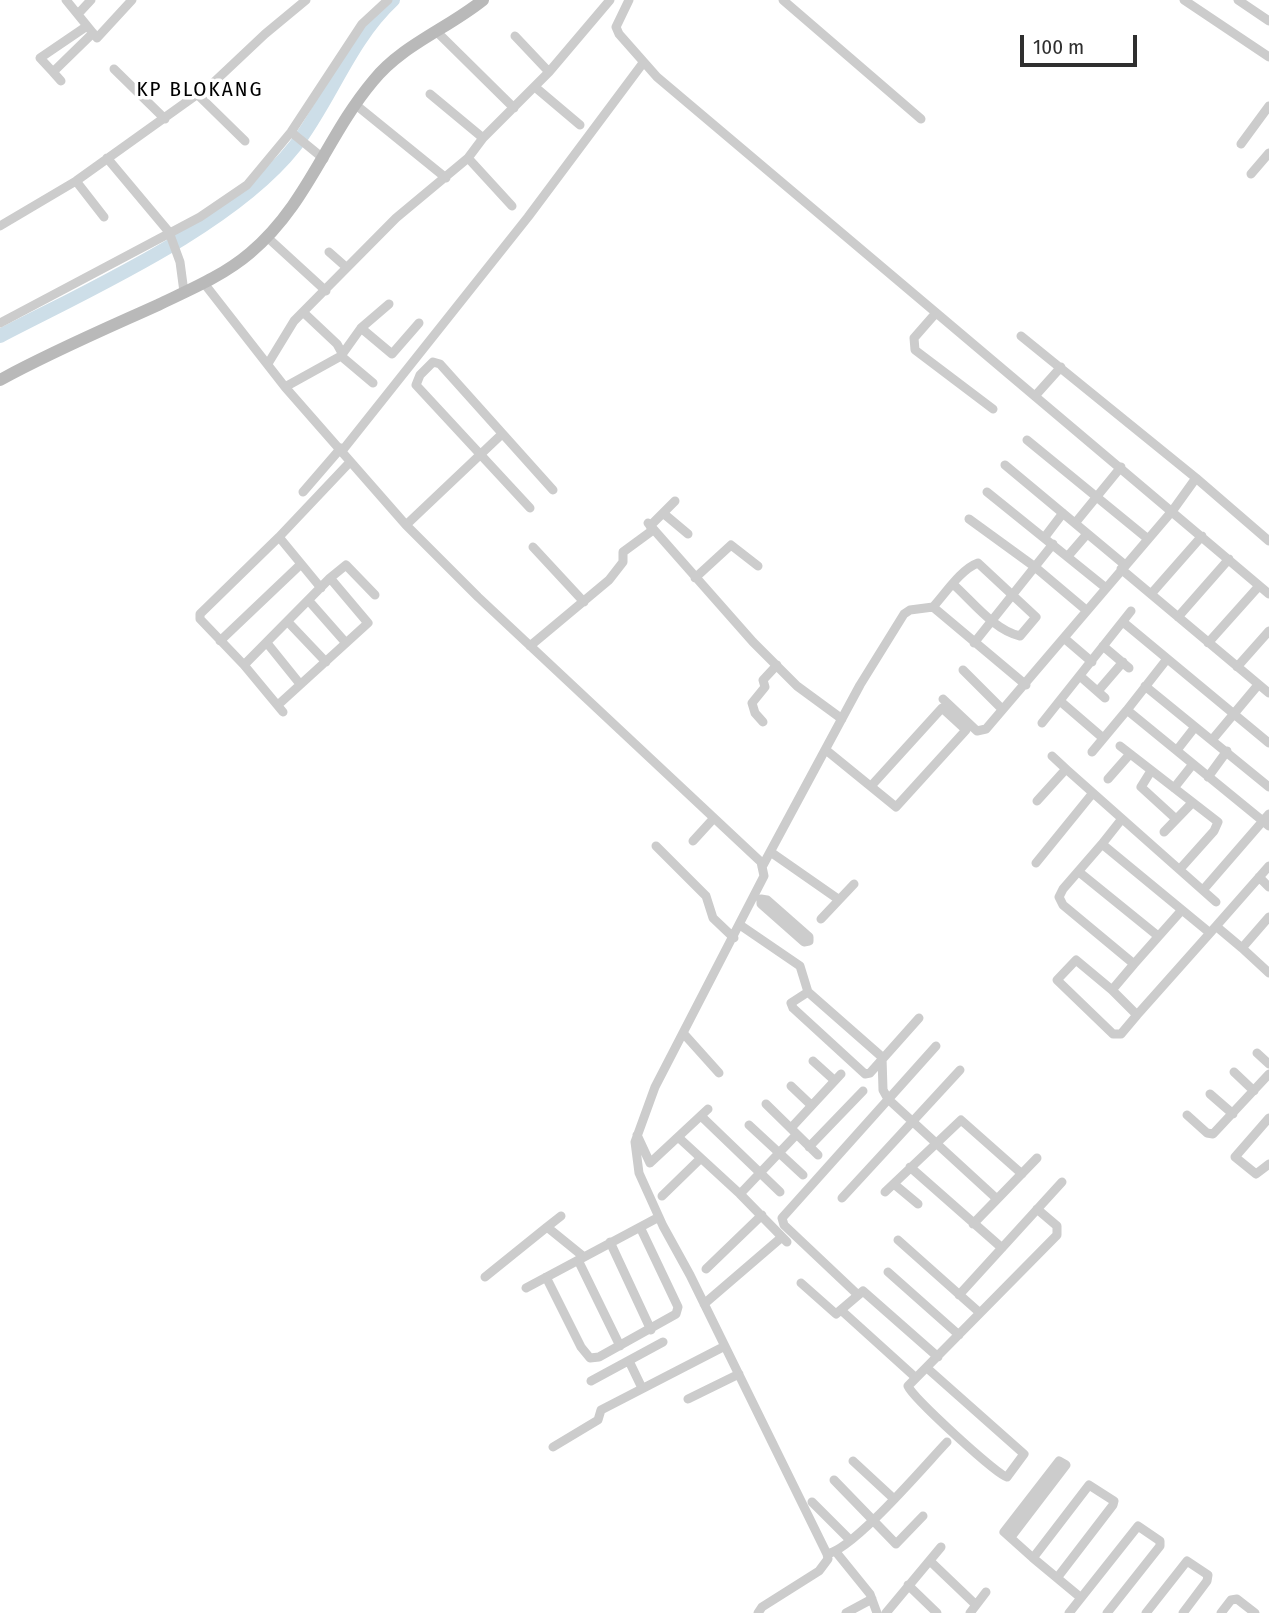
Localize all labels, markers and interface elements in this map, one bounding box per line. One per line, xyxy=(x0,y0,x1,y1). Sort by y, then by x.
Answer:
scale bar xyxy=(1024,21,1141,65)
text: 100 m xyxy=(1033,34,1084,60)
district label: KP BLOKANG xyxy=(138,77,262,103)

